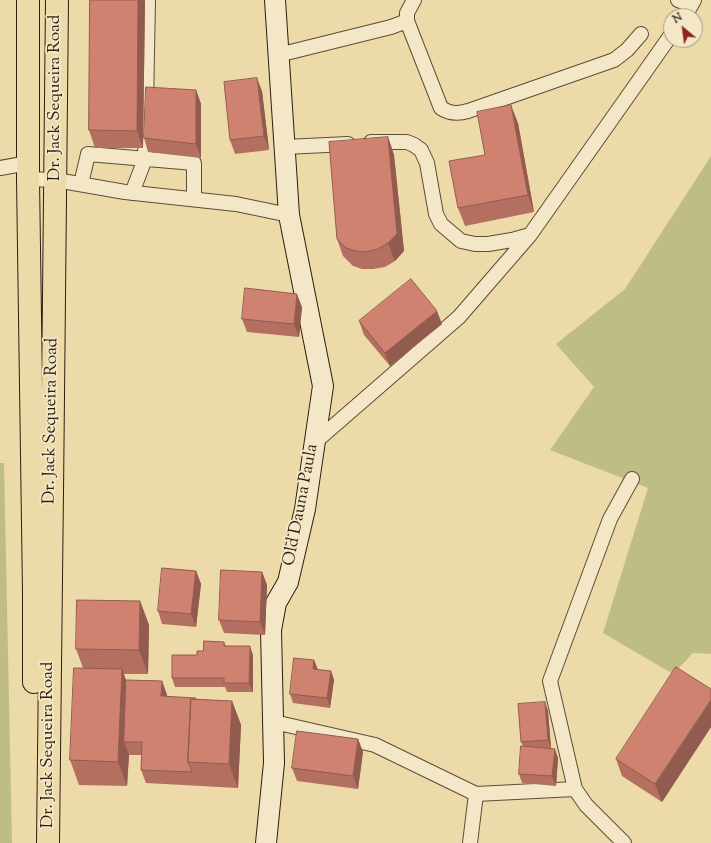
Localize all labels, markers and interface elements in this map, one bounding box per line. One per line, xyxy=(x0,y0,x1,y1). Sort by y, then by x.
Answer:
north arrow xyxy=(663,8,703,48)
text: N xyxy=(670,9,685,28)
street label: Dr. Jack Sequeira Road xyxy=(46,15,66,181)
street label: Dr. Jack Sequeira Road xyxy=(40,338,64,504)
street label: Old Dauna Paula xyxy=(280,442,324,568)
street label: Dr. Jack Sequeira Road xyxy=(39,662,59,828)

